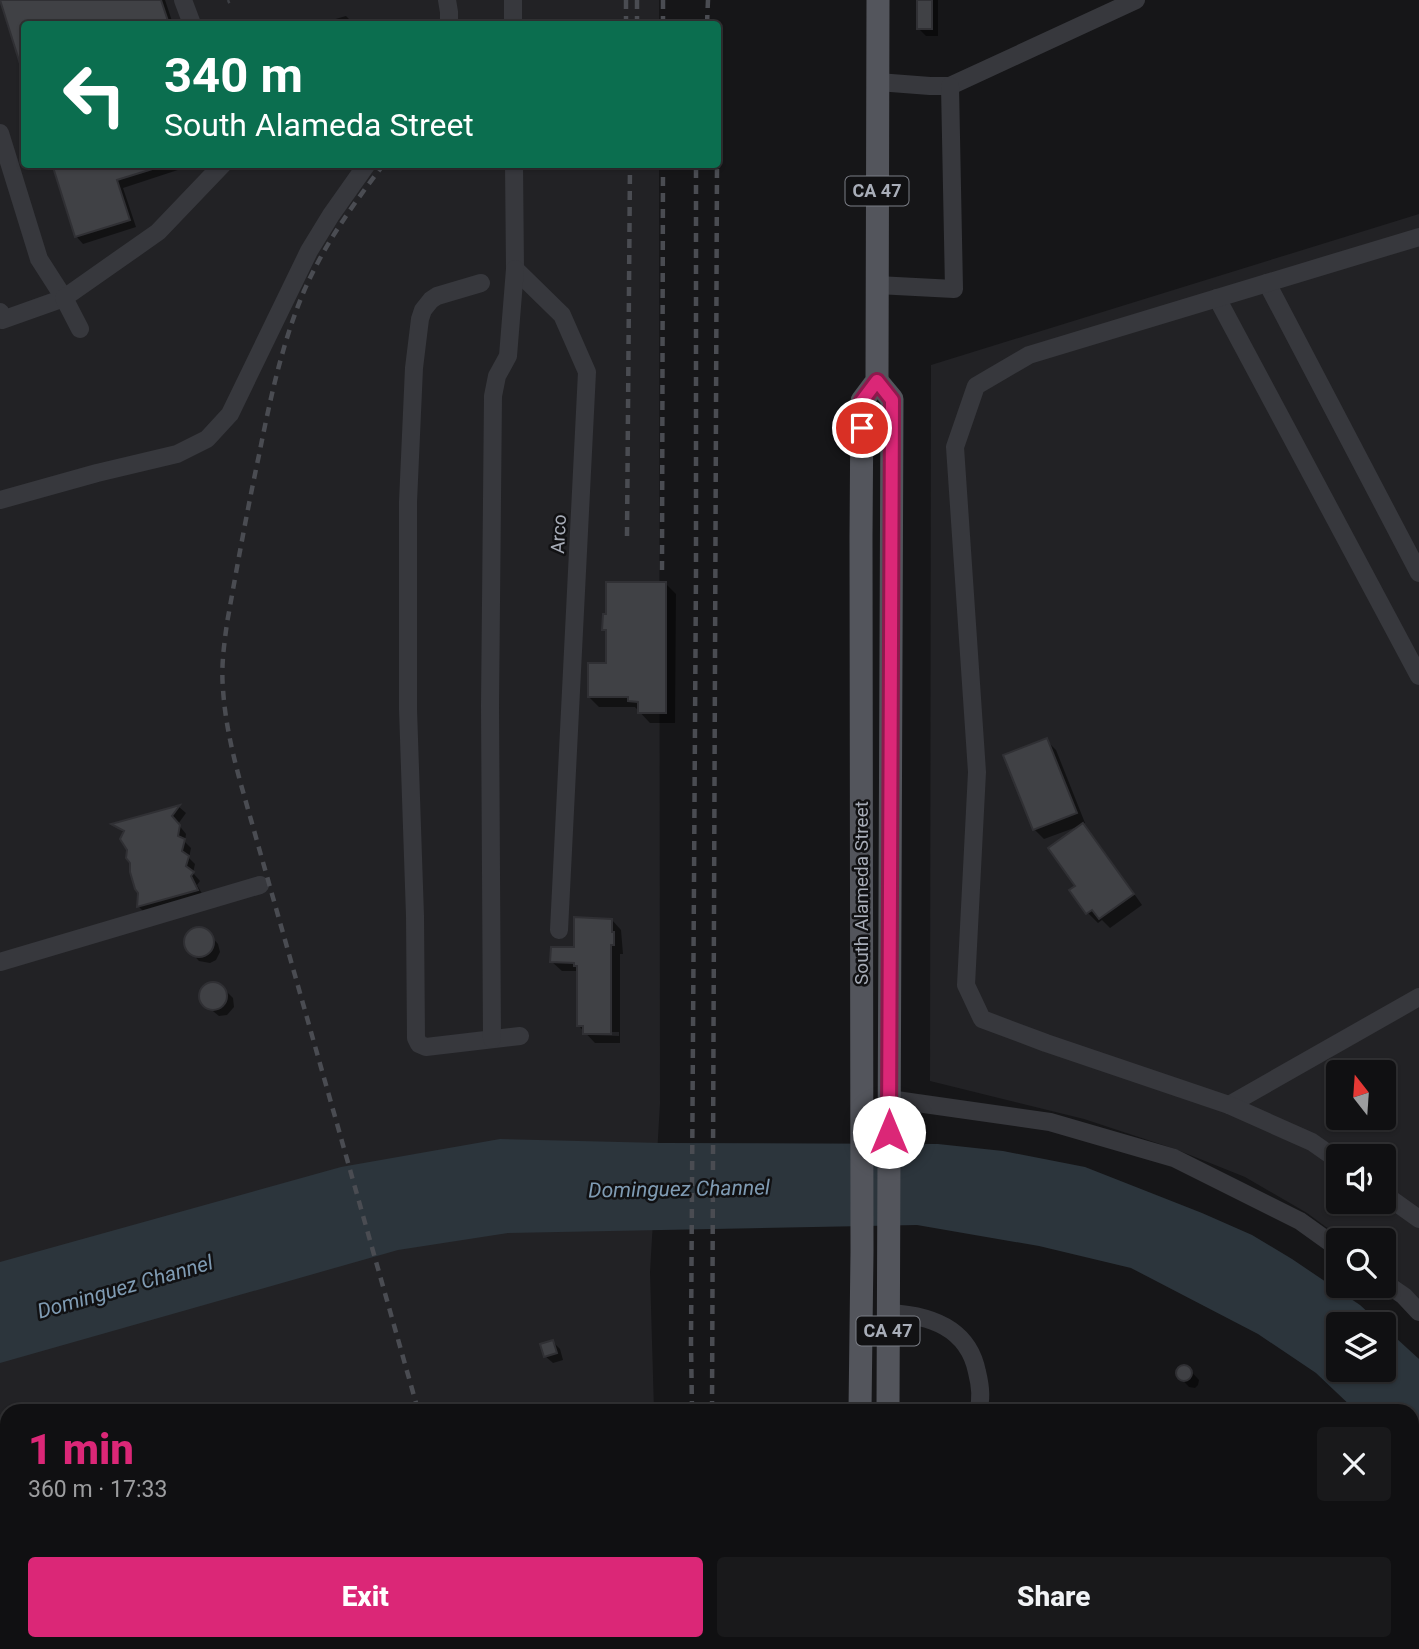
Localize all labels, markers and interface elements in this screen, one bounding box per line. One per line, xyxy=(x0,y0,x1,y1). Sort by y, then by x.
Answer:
text: 340 m xyxy=(164,47,303,104)
icon: left xyxy=(49,49,140,140)
text: South Alameda Street xyxy=(164,106,474,144)
road number: CA 47 xyxy=(846,176,908,206)
pin xyxy=(832,398,892,458)
icon: arrive xyxy=(843,409,881,447)
street label: Arco xyxy=(546,514,571,554)
street label: South Alameda Street xyxy=(850,801,873,985)
north arrow xyxy=(1326,1060,1396,1130)
map controls xyxy=(1326,1060,1396,1382)
position arrow xyxy=(852,1095,926,1169)
button: sound xyxy=(1326,1144,1396,1214)
water label: Dominguez Channel xyxy=(588,1175,771,1203)
button: search xyxy=(1326,1228,1396,1298)
water label: Dominguez Channel xyxy=(34,1250,217,1324)
button: layers xyxy=(1326,1312,1396,1382)
road number: CA 47 xyxy=(856,1316,920,1346)
text: 1 min xyxy=(28,1425,134,1474)
button: close xyxy=(1317,1427,1391,1501)
text: 360 m · 17:33 xyxy=(28,1476,167,1503)
button: Exit xyxy=(28,1557,703,1637)
button: Share xyxy=(717,1557,1391,1637)

